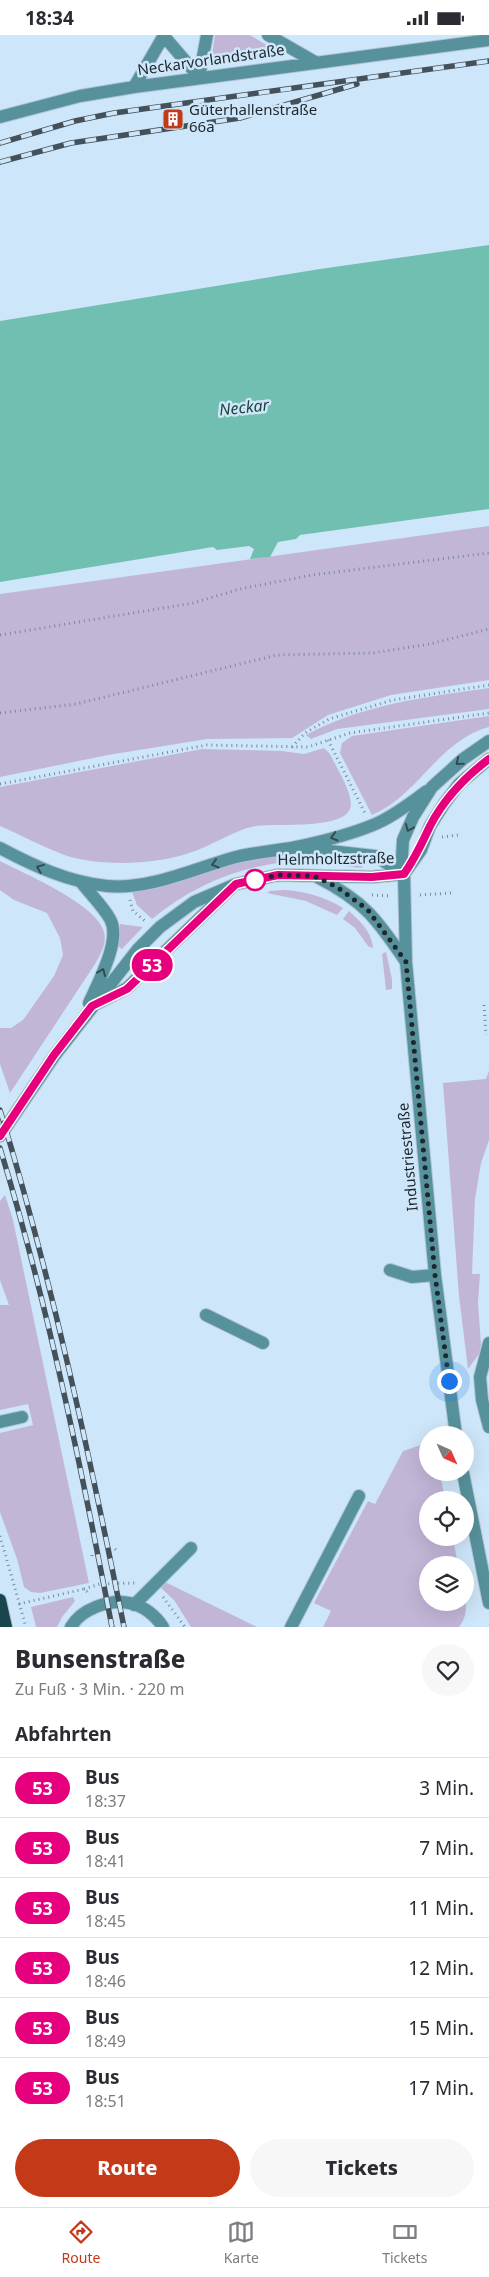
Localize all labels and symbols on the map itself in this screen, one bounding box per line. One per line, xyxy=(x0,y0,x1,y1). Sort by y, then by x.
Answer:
street label: Neckarvorlandstraße xyxy=(136,39,286,79)
place label: Güterhallenstraße 66a xyxy=(189,99,317,136)
building icon: Güterhallenstraße 66a xyxy=(161,107,185,131)
water label: Neckar xyxy=(218,393,271,421)
one-way arrow xyxy=(456,757,465,765)
one-way arrow xyxy=(404,823,415,832)
one-way arrow xyxy=(330,831,338,841)
street label: Helmholtzstraße xyxy=(277,847,395,869)
one-way arrow xyxy=(212,858,220,868)
one-way arrow xyxy=(36,863,45,874)
unlabelled marker xyxy=(244,869,266,891)
line badge: 53 xyxy=(130,949,174,981)
one-way arrow xyxy=(96,968,107,977)
street label: Industriestraße xyxy=(392,1102,422,1212)
your location xyxy=(437,1369,462,1394)
north arrow xyxy=(419,1426,474,1481)

